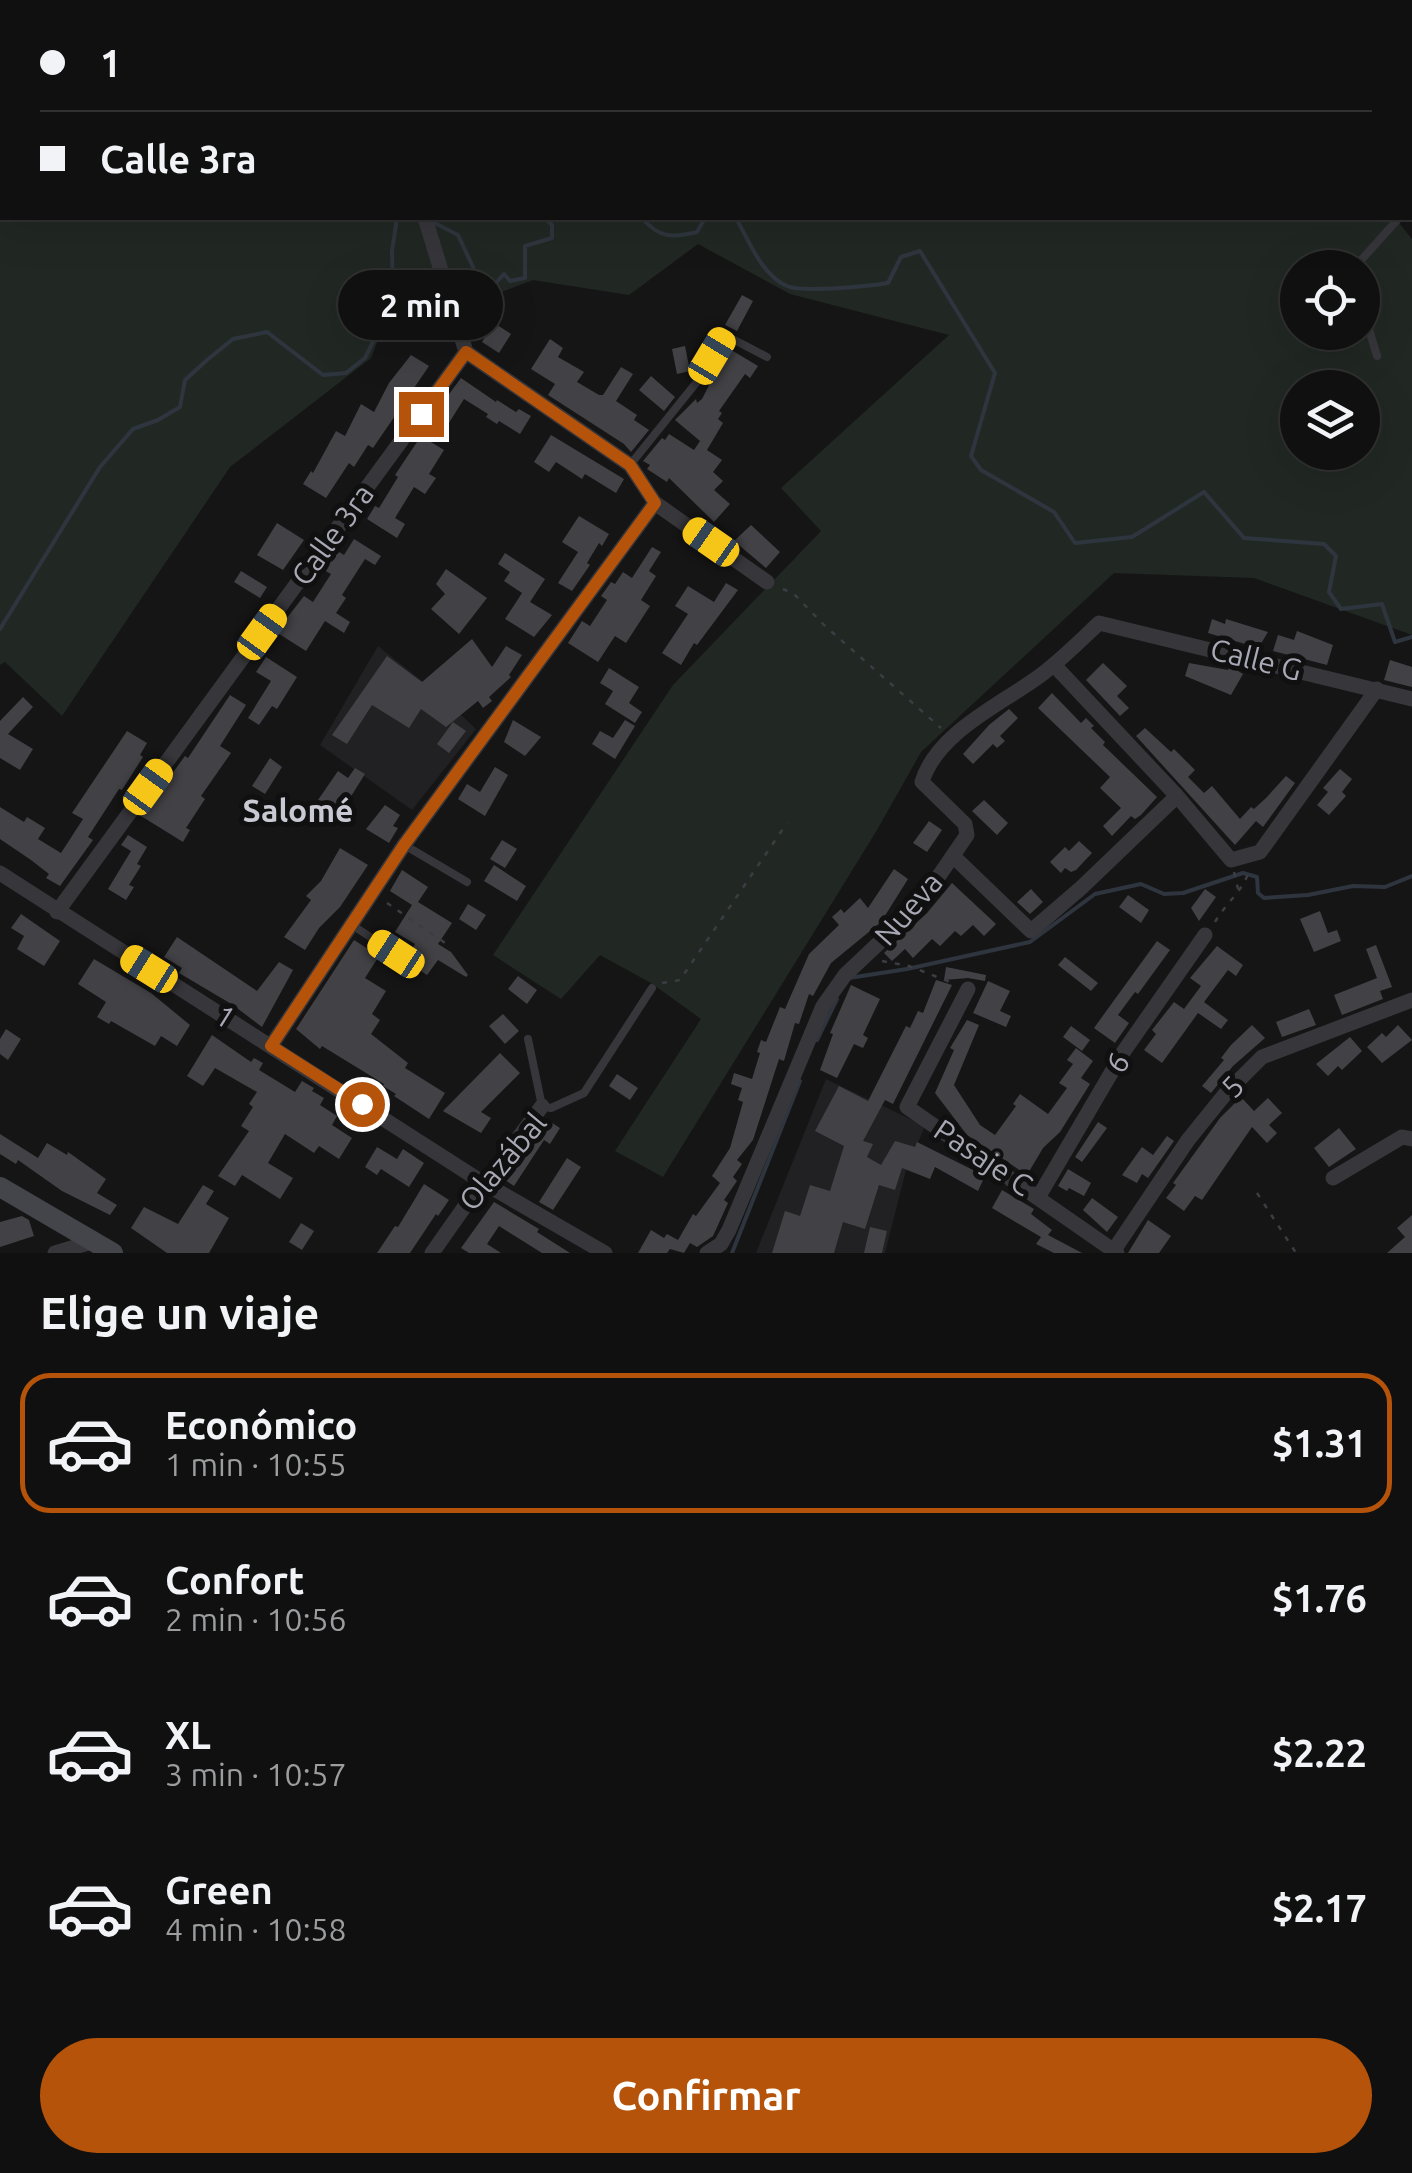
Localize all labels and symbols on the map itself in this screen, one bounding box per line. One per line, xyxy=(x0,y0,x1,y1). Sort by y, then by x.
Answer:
callout: 2 min xyxy=(338,269,504,339)
car xyxy=(684,323,740,389)
route end xyxy=(399,392,444,437)
street label: Calle 3ra xyxy=(284,477,380,592)
car xyxy=(678,513,744,571)
car xyxy=(232,599,292,665)
street label: Calle G xyxy=(1207,631,1305,687)
car xyxy=(118,754,178,820)
district label: Salomé xyxy=(243,792,353,828)
street label: Nueva xyxy=(867,865,949,952)
car xyxy=(363,925,429,983)
car xyxy=(116,940,182,998)
street label: 1 xyxy=(209,997,242,1035)
street label: 6 xyxy=(1098,1046,1136,1079)
street label: 5 xyxy=(1214,1069,1250,1104)
route start xyxy=(340,1082,385,1127)
street label: Olazábal xyxy=(452,1106,553,1217)
street label: Pasaje C xyxy=(928,1112,1039,1202)

